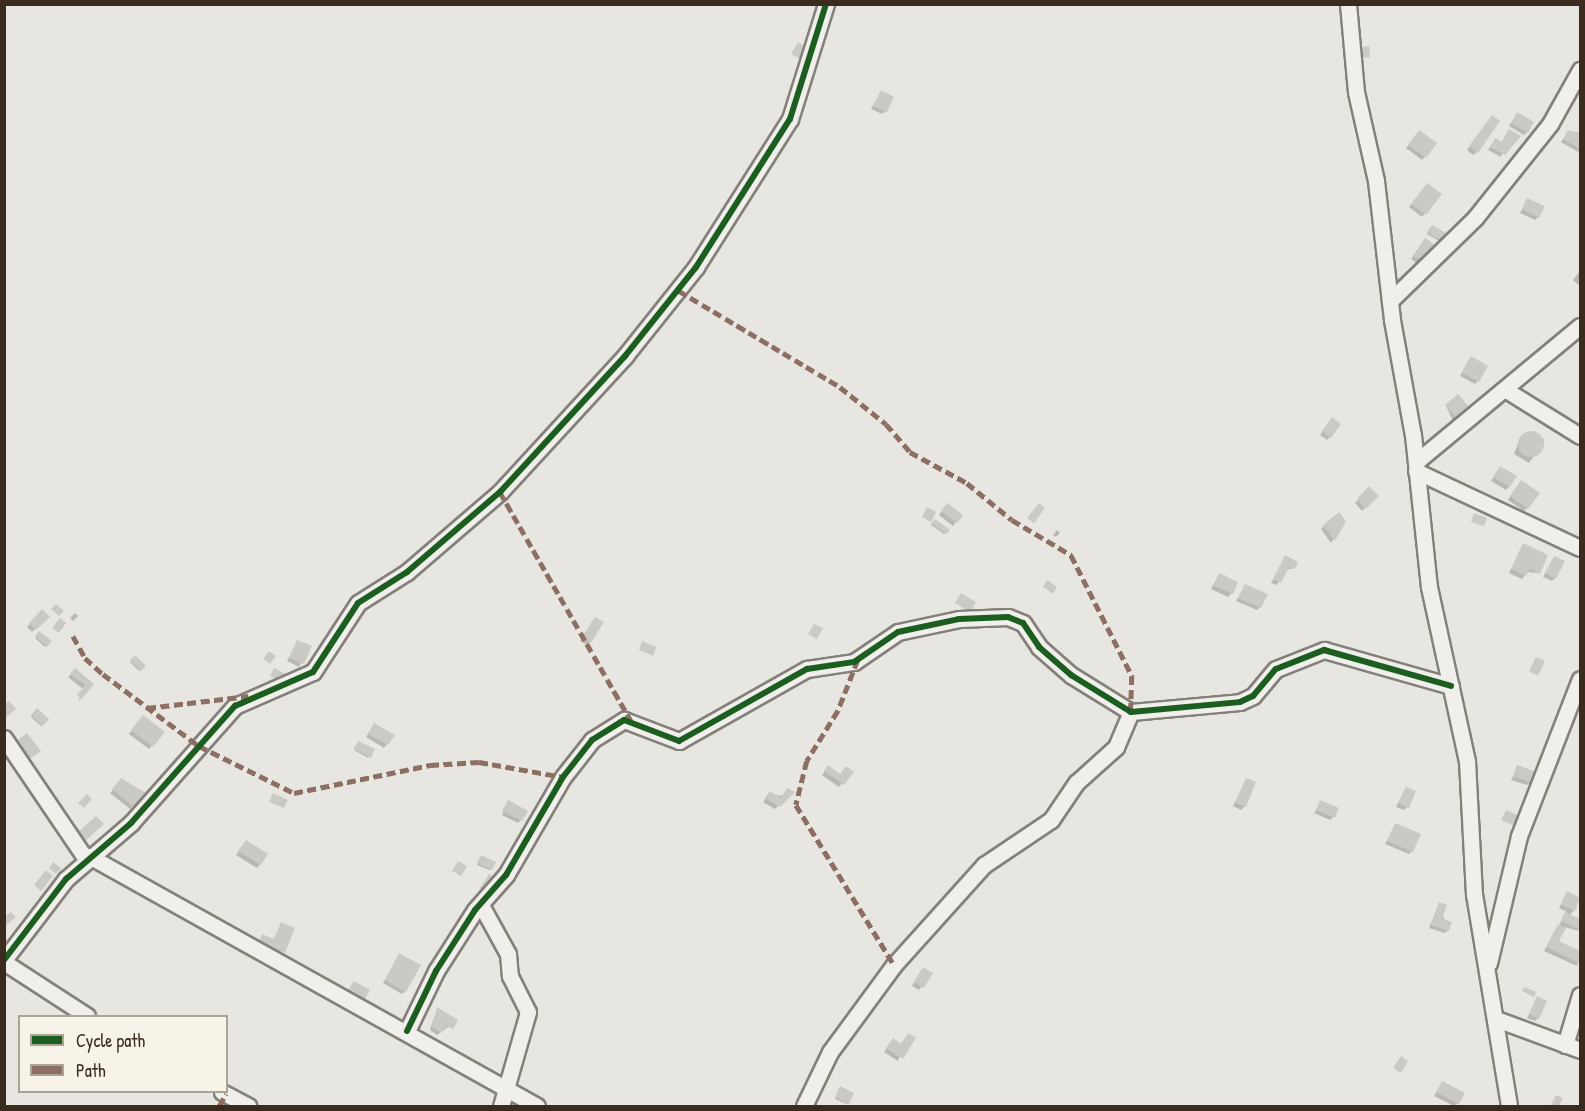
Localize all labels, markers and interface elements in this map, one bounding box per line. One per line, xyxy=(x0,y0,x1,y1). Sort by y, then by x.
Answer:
legend xyxy=(18,1015,228,1093)
text: Cycle path xyxy=(76,1028,145,1053)
text: Path xyxy=(76,1058,105,1083)

